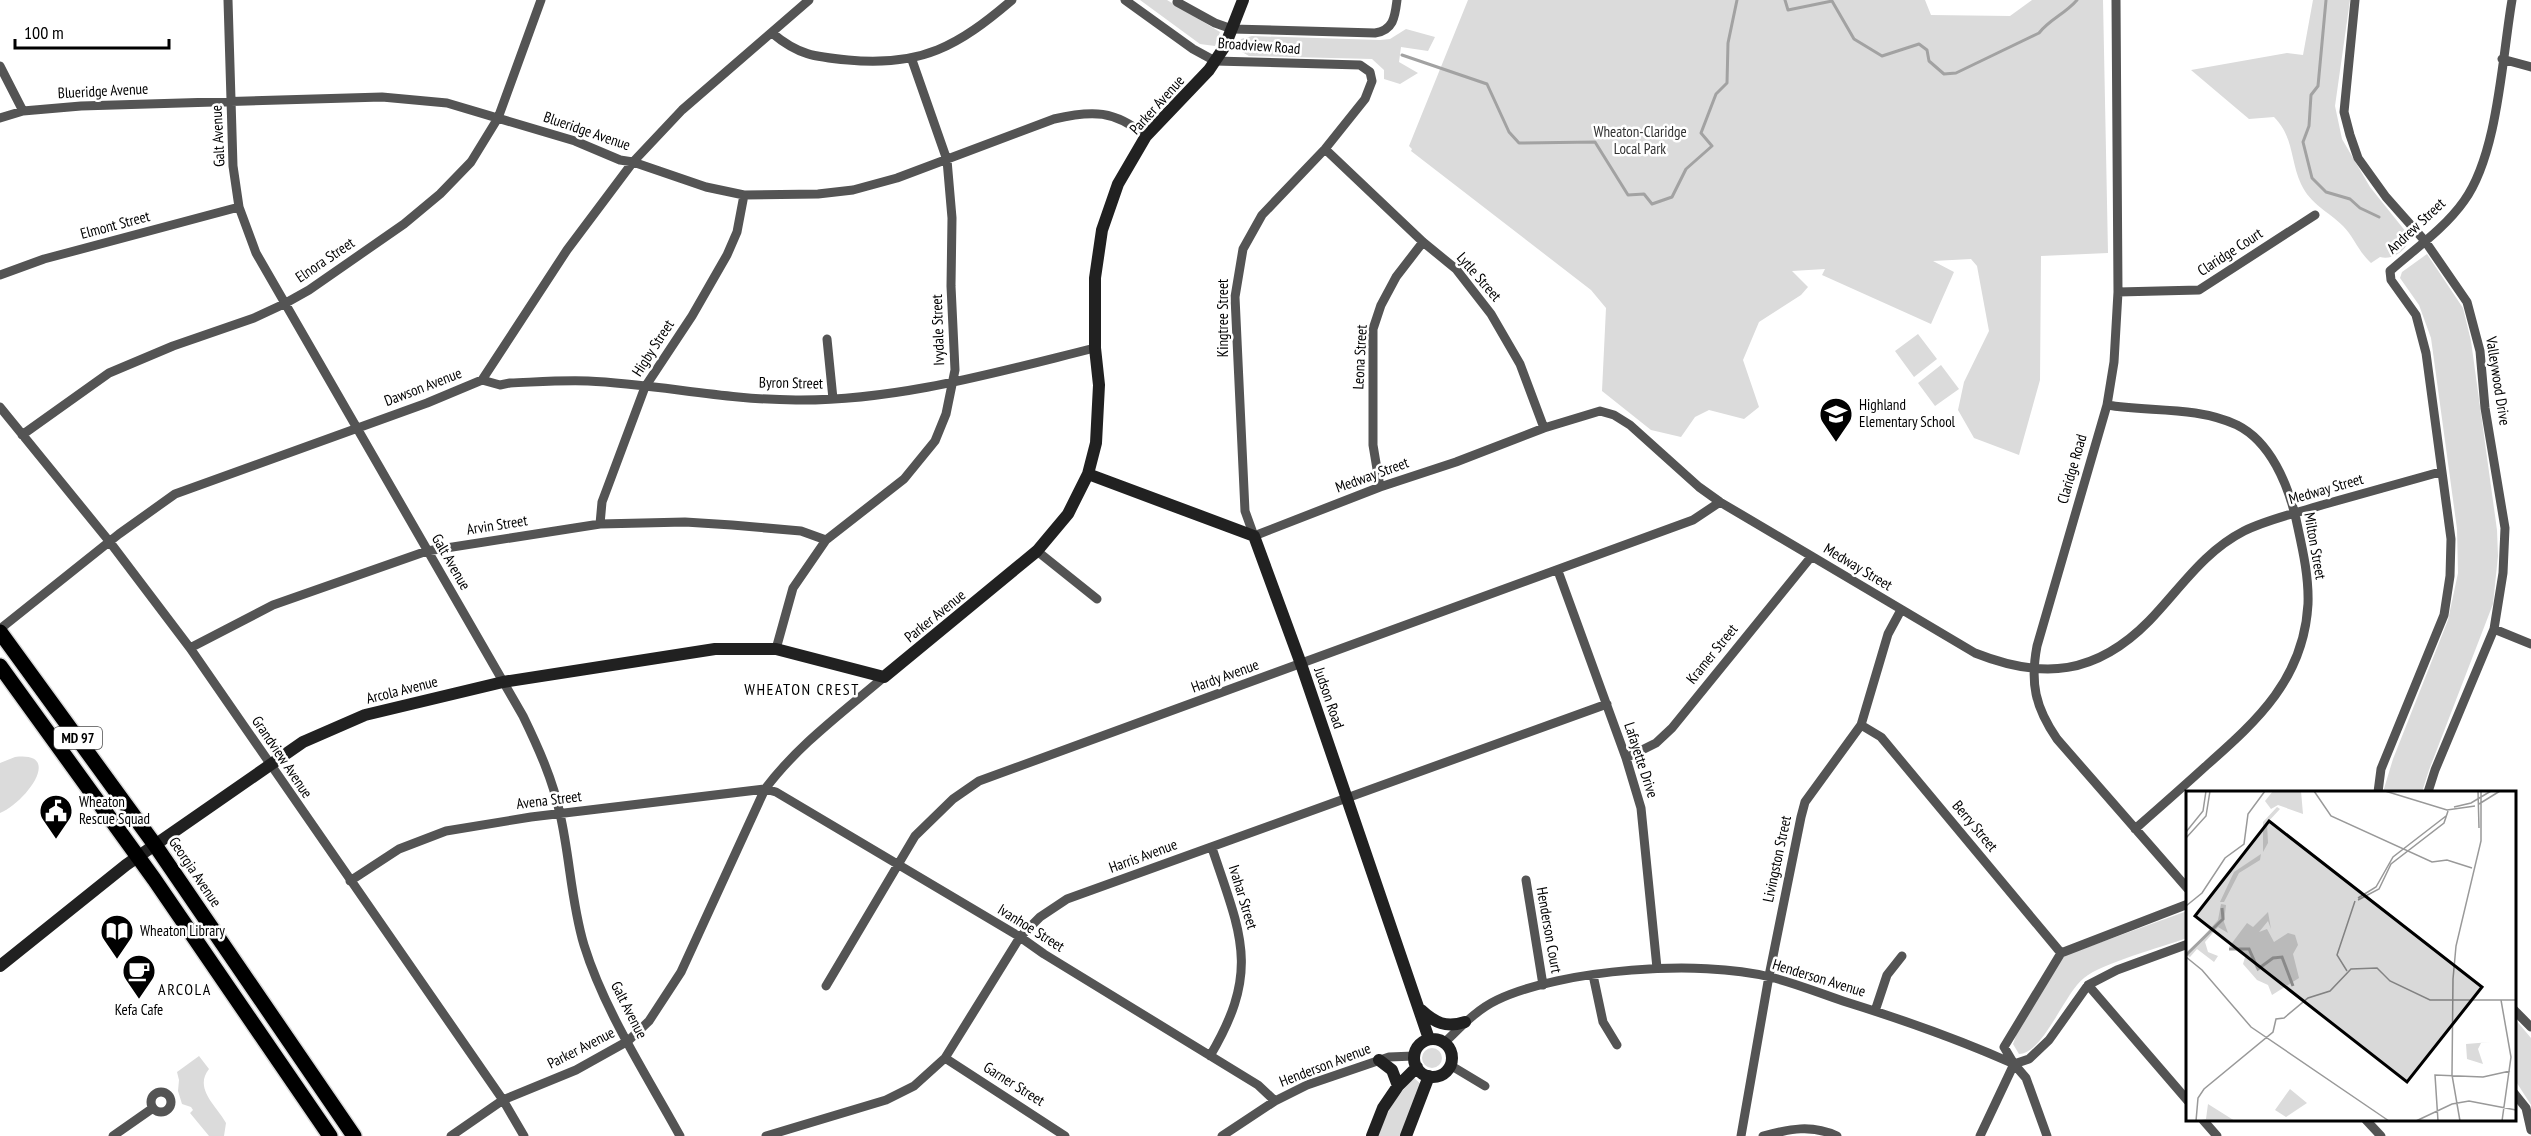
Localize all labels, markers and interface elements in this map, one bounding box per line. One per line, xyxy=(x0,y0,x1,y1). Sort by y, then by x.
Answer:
scale bar xyxy=(15,12,170,50)
text: 100 m xyxy=(24,21,64,44)
street label: Broadview Road xyxy=(1217,33,1301,58)
street label: Parker Avenue xyxy=(1125,71,1188,138)
street label: Blueridge Avenue xyxy=(57,79,149,102)
street label: Galt Avenue xyxy=(206,105,229,167)
street label: Blueridge Avenue xyxy=(541,107,633,154)
park label: Wheaton-Claridge Local Park xyxy=(1593,122,1687,158)
street label: Andrew Street xyxy=(2382,194,2449,258)
street label: Elmont Street xyxy=(78,206,152,243)
street label: Claridge Court xyxy=(2193,223,2266,280)
street label: Elnora Street xyxy=(291,233,358,286)
street label: Lytle Street xyxy=(1453,248,1506,305)
street label: Kingtree Street xyxy=(1213,279,1232,357)
street label: Ivydale Street xyxy=(927,294,948,366)
street label: Higby Street xyxy=(627,316,678,380)
street label: Leona Street xyxy=(1348,324,1371,390)
street label: Valleywood Drive xyxy=(2482,334,2515,427)
street label: Dawson Avenue xyxy=(381,363,464,410)
street label: Byron Street xyxy=(759,372,823,393)
place label: Highland Elementary School xyxy=(1859,395,1956,431)
school or university icon: Highland Elementary School xyxy=(1818,396,1854,443)
street label: Claridge Road xyxy=(2053,432,2091,506)
street label: Medway Street xyxy=(1333,453,1411,497)
street label: Medway Street xyxy=(2286,469,2365,508)
street label: Arvin Street xyxy=(465,510,529,539)
street label: Milton Street xyxy=(2300,511,2331,581)
street label: Galt Avenue xyxy=(428,530,475,593)
street label: Medway Street xyxy=(1821,539,1896,594)
street label: Parker Avenue xyxy=(900,585,969,646)
street label: Kramer Street xyxy=(1682,620,1741,687)
street label: Hardy Avenue xyxy=(1188,655,1261,697)
street label: Judson Road xyxy=(1310,664,1349,731)
street label: Arcola Avenue xyxy=(364,671,440,708)
district label: WHEATON CREST xyxy=(744,679,860,699)
street label: Grandview Avenue xyxy=(248,712,317,801)
street label: Lafayette Drive xyxy=(1620,720,1663,800)
road number: MD 97 xyxy=(54,727,102,749)
street label: Avena Street xyxy=(515,786,583,813)
inset map xyxy=(2186,791,2516,1121)
place label: Wheaton Rescue Squad xyxy=(79,792,150,828)
public building icon: Wheaton Rescue Squad xyxy=(38,793,74,840)
street label: Berry Street xyxy=(1949,796,2002,855)
street label: Livingston Street xyxy=(1758,814,1795,904)
street label: Georgia Avenue xyxy=(165,833,226,910)
street label: Harris Avenue xyxy=(1106,834,1180,877)
street label: Ivahar Street xyxy=(1225,862,1262,931)
street label: Henderson Court xyxy=(1533,885,1566,974)
street label: Ivanhoe Street xyxy=(994,900,1068,956)
library icon: Wheaton Library xyxy=(99,913,135,960)
place label: Wheaton Library xyxy=(140,921,225,940)
cafe icon: Kefa Cafe xyxy=(121,953,157,1000)
street label: Henderson Avenue xyxy=(1770,954,1868,1001)
street label: Galt Avenue xyxy=(607,978,652,1042)
district label: ARCOLA xyxy=(158,979,212,999)
place label: Kefa Cafe xyxy=(115,1000,163,1019)
street label: Parker Avenue xyxy=(544,1022,618,1073)
street label: Henderson Avenue xyxy=(1276,1038,1373,1091)
street label: Garner Street xyxy=(980,1057,1048,1110)

